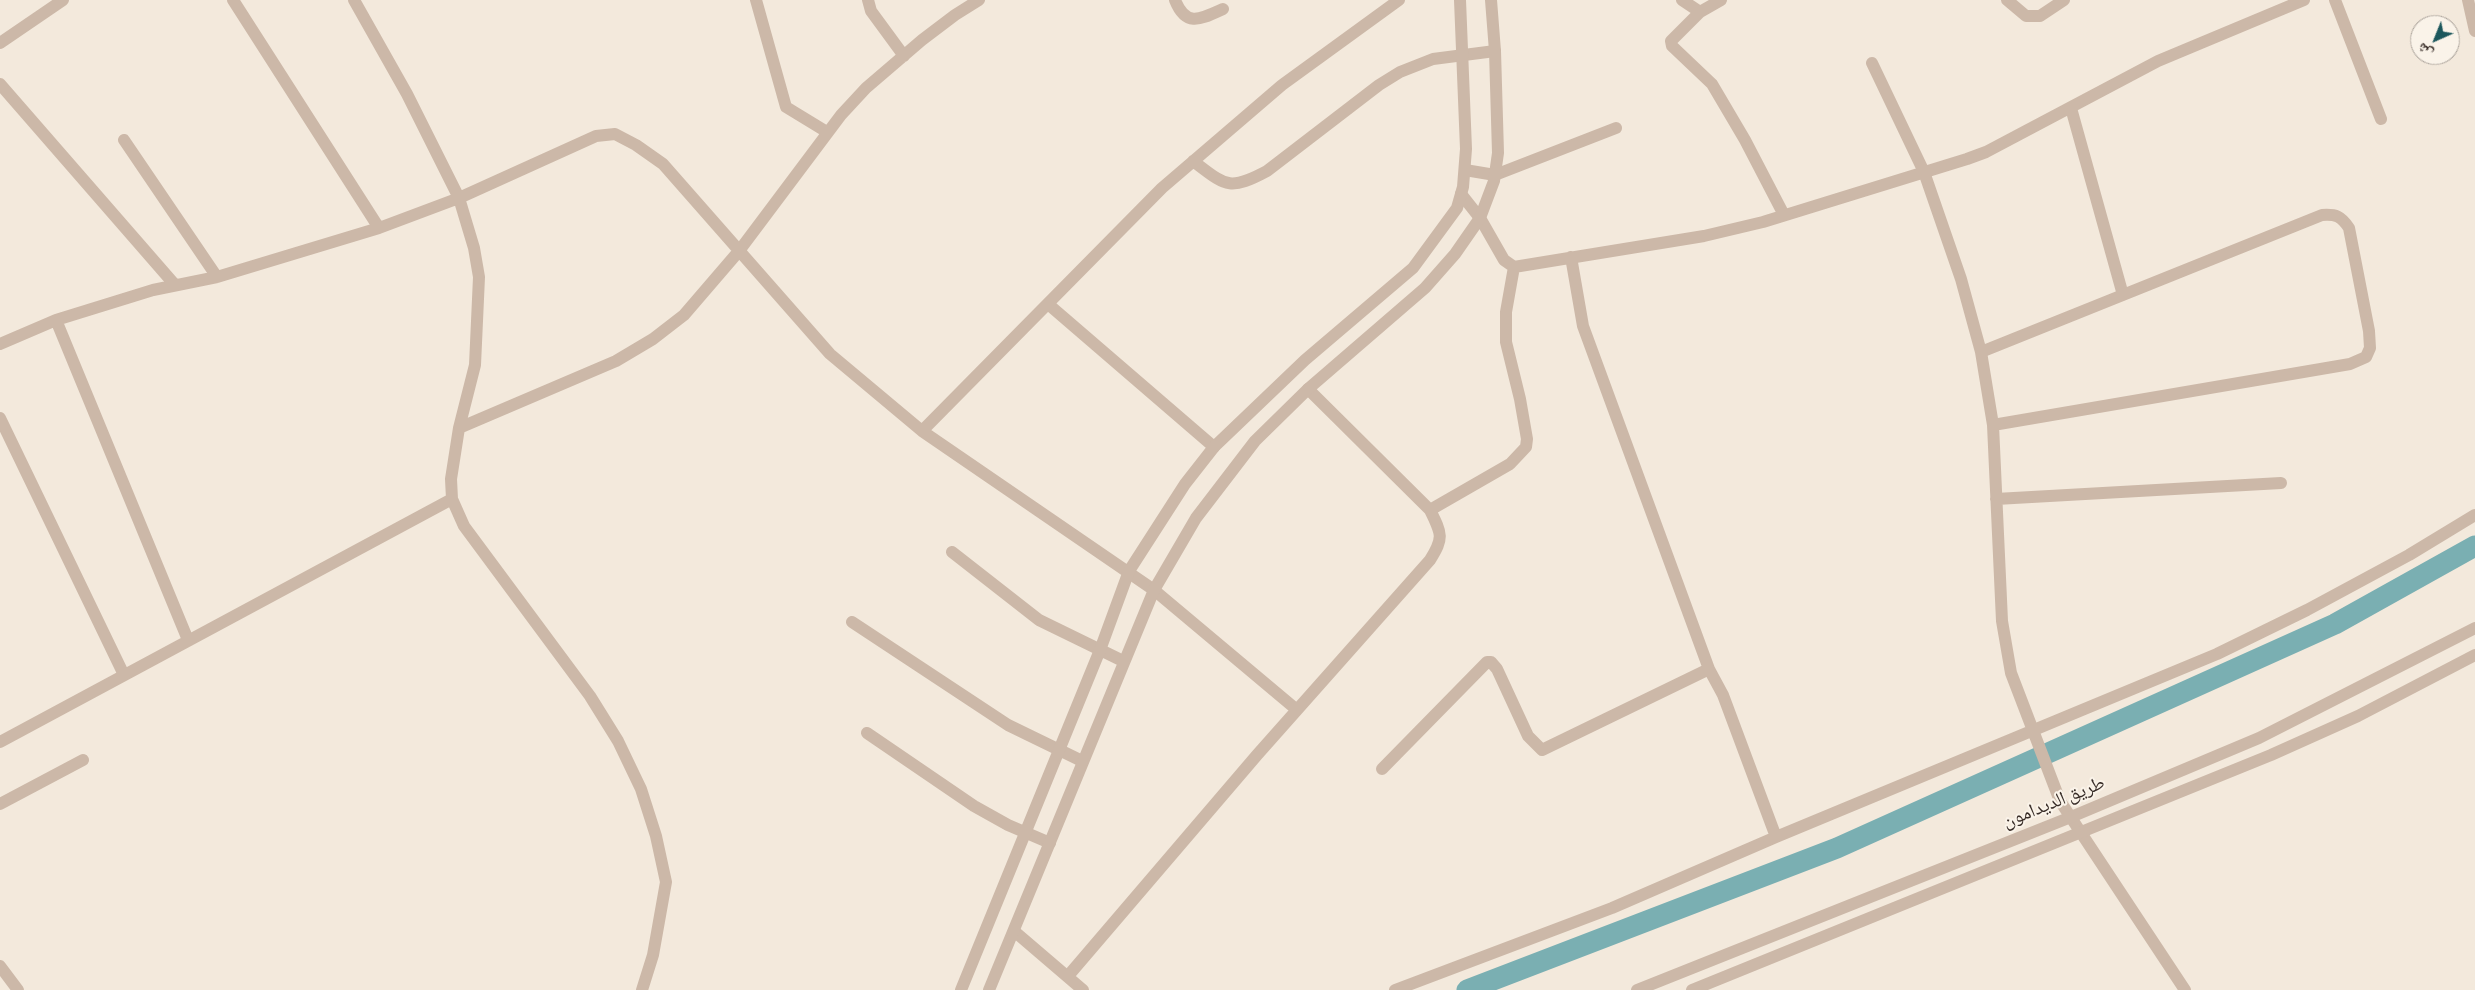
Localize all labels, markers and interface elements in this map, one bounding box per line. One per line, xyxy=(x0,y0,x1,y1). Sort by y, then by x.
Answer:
north arrow xyxy=(2410,15,2460,65)
text: ش xyxy=(2414,39,2436,62)
street label: طريق الديدامون xyxy=(2000,772,2108,834)

